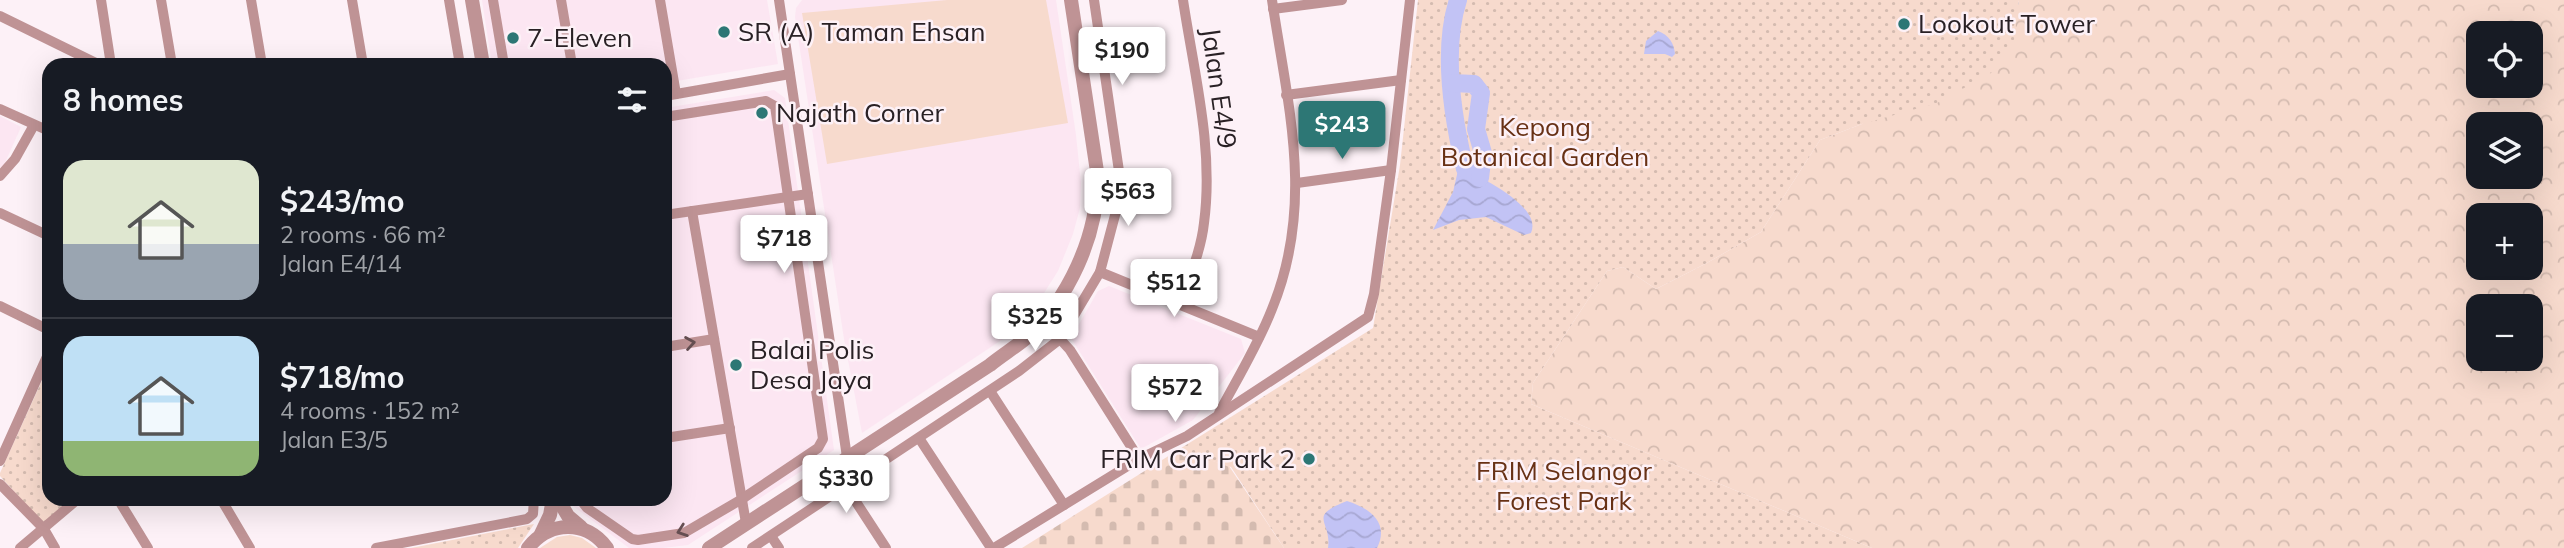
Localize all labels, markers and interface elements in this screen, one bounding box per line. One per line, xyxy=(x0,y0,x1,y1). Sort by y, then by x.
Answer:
place label: Lookout Tower xyxy=(1918,7,2095,40)
place label: SR (A) Taman Ehsan xyxy=(738,15,985,48)
marker: Lookout Tower xyxy=(1896,16,1912,32)
place label: 7-Eleven xyxy=(527,21,632,54)
map controls xyxy=(2466,21,2543,371)
button: locate xyxy=(2466,21,2543,98)
marker: SR (A) Taman Ehsan xyxy=(716,24,732,40)
street label: Jalan E4/9 xyxy=(1195,25,1244,151)
pin: $190 xyxy=(1081,28,1163,87)
marker: 7-Eleven xyxy=(505,30,521,46)
text: $190 xyxy=(1094,35,1150,64)
text: 8 homes xyxy=(63,81,184,119)
icon: filters xyxy=(613,81,651,119)
place label: Najath Corner xyxy=(776,96,944,129)
pin: $243 xyxy=(1301,102,1383,161)
marker: Najath Corner xyxy=(754,105,770,121)
text: $243 xyxy=(1314,109,1370,138)
park label: Kepong Botanical Garden xyxy=(1441,110,1649,173)
button: layers xyxy=(2466,112,2543,189)
pin: $563 xyxy=(1087,168,1169,228)
text: $563 xyxy=(1100,176,1156,205)
text: $243/mo xyxy=(280,182,404,220)
icon: home xyxy=(119,188,203,272)
button: + xyxy=(2466,203,2543,280)
pin: $718 xyxy=(743,216,825,275)
text: 2 rooms · 66 m² xyxy=(280,220,446,249)
text: $718 xyxy=(756,223,812,252)
text: Jalan E4/14 xyxy=(280,249,402,278)
pin: $512 xyxy=(1133,260,1215,319)
text: $512 xyxy=(1146,267,1202,296)
pin: $325 xyxy=(994,294,1076,353)
button: − xyxy=(2466,294,2543,371)
text: $325 xyxy=(1007,301,1063,330)
place label: Balai Polis Desa Jaya xyxy=(750,333,875,396)
one-way arrow xyxy=(684,336,696,351)
marker: Balai Polis Desa Jaya xyxy=(728,357,744,373)
text: $718/mo xyxy=(280,358,404,396)
icon: home xyxy=(119,364,203,448)
pin: $572 xyxy=(1134,364,1216,424)
text: $572 xyxy=(1147,372,1203,401)
text: 4 rooms · 152 m² xyxy=(280,396,460,425)
text: Jalan E3/5 xyxy=(280,425,388,454)
place label: FRIM Car Park 2 xyxy=(1100,442,1295,475)
marker: FRIM Car Park 2 xyxy=(1301,451,1317,467)
park label: FRIM Selangor Forest Park xyxy=(1476,454,1652,517)
pin: $330 xyxy=(805,456,887,515)
text: $330 xyxy=(818,463,874,492)
one-way arrow xyxy=(677,523,689,538)

